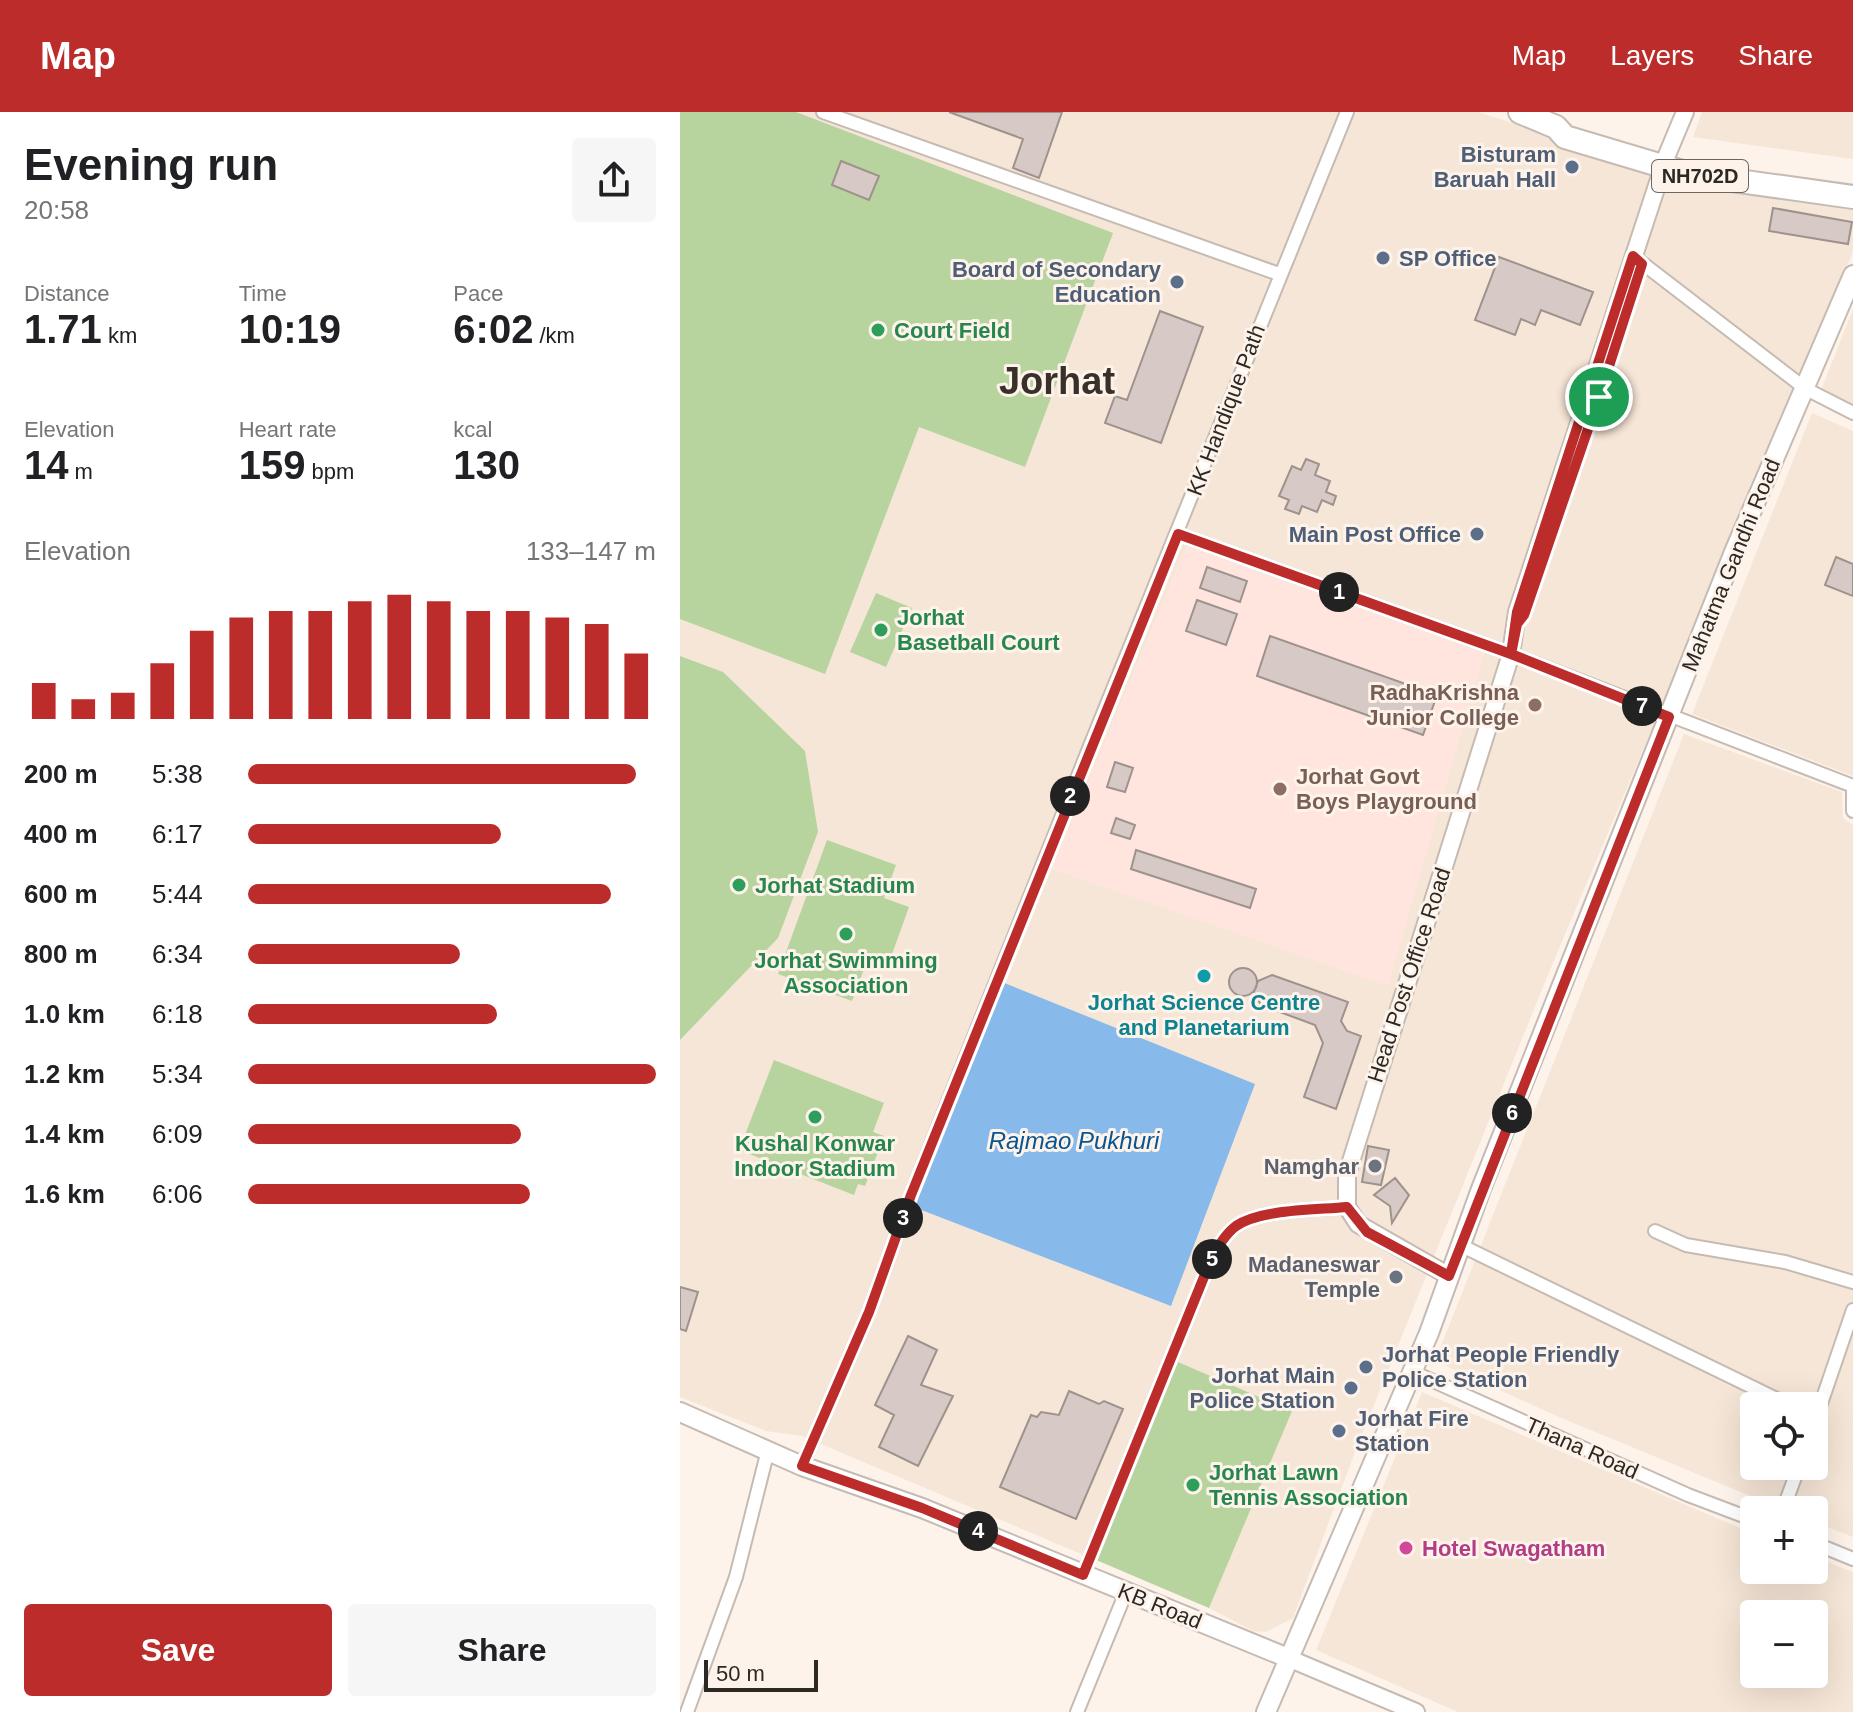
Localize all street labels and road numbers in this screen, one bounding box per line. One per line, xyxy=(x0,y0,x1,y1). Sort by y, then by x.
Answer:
road number: NH702D xyxy=(1652,160,1748,192)
street label: KK Handique Path xyxy=(1182,321,1270,499)
street label: Mahatma Gandhi Road xyxy=(1677,455,1785,675)
street label: Head Post Office Road xyxy=(1362,864,1456,1086)
street label: Thana Road xyxy=(1522,1412,1642,1484)
street label: KB Road xyxy=(1114,1578,1206,1634)

